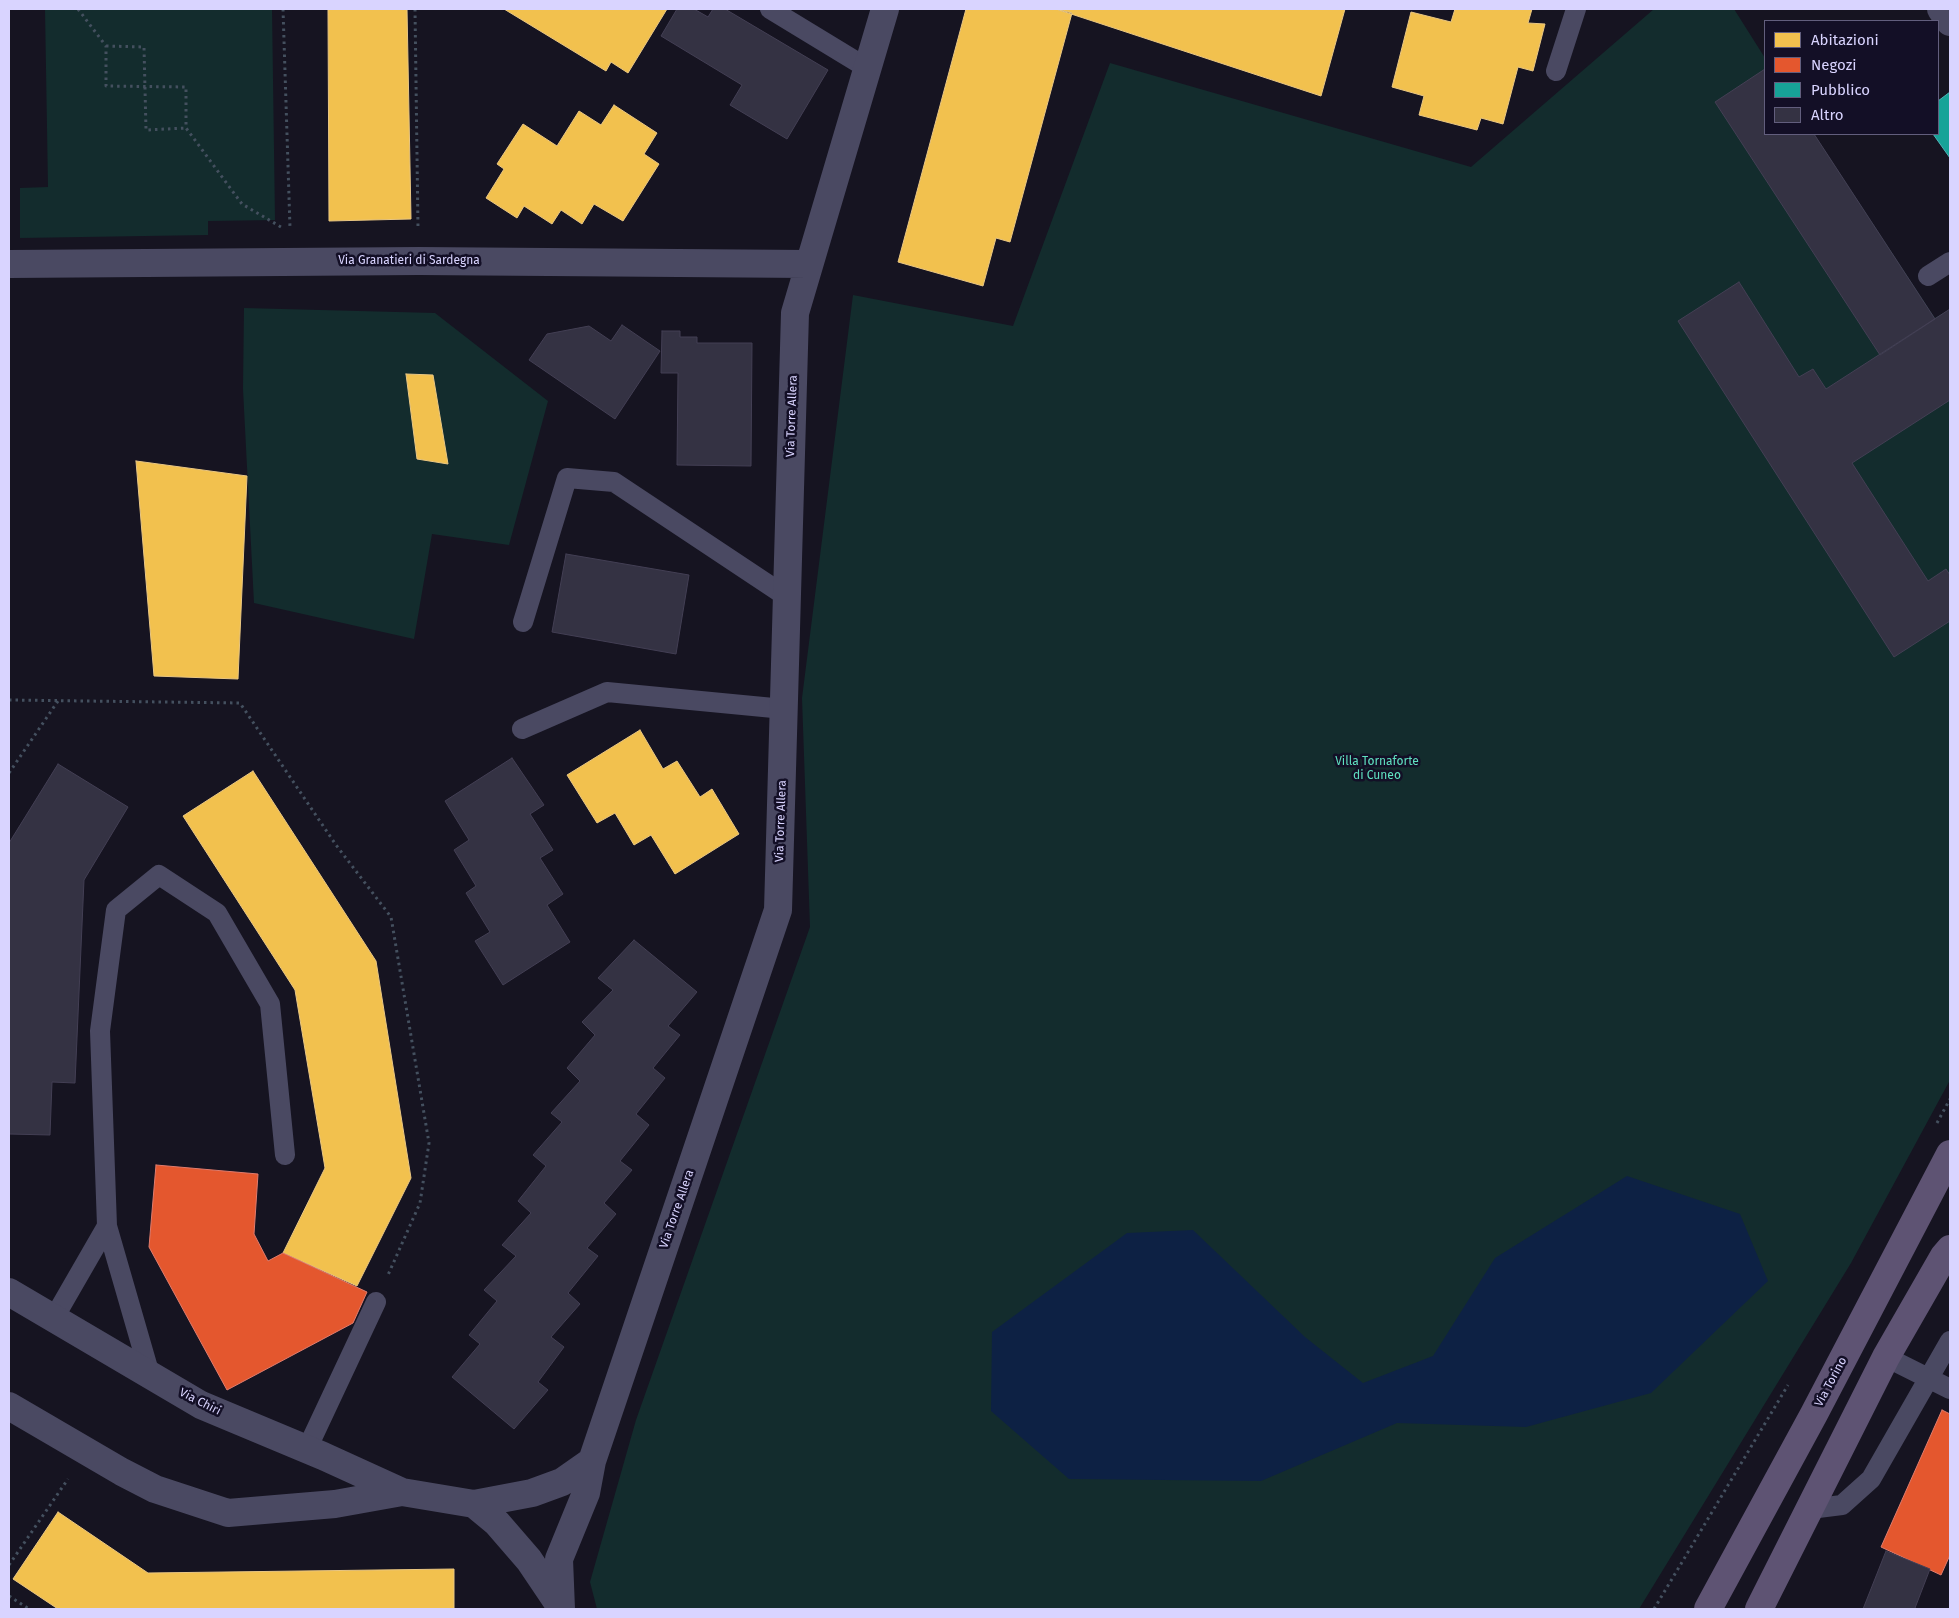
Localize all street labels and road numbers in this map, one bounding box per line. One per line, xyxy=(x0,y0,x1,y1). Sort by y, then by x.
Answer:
street label: Via Granatieri di Sardegna xyxy=(338,254,480,268)
street label: Via Torre Allera xyxy=(783,375,801,457)
street label: Via Torre Allera xyxy=(772,780,790,862)
street label: Via Torre Allera xyxy=(657,1168,697,1250)
street label: Via Torino xyxy=(1812,1355,1850,1409)
street label: Via Chiri xyxy=(177,1385,223,1419)

